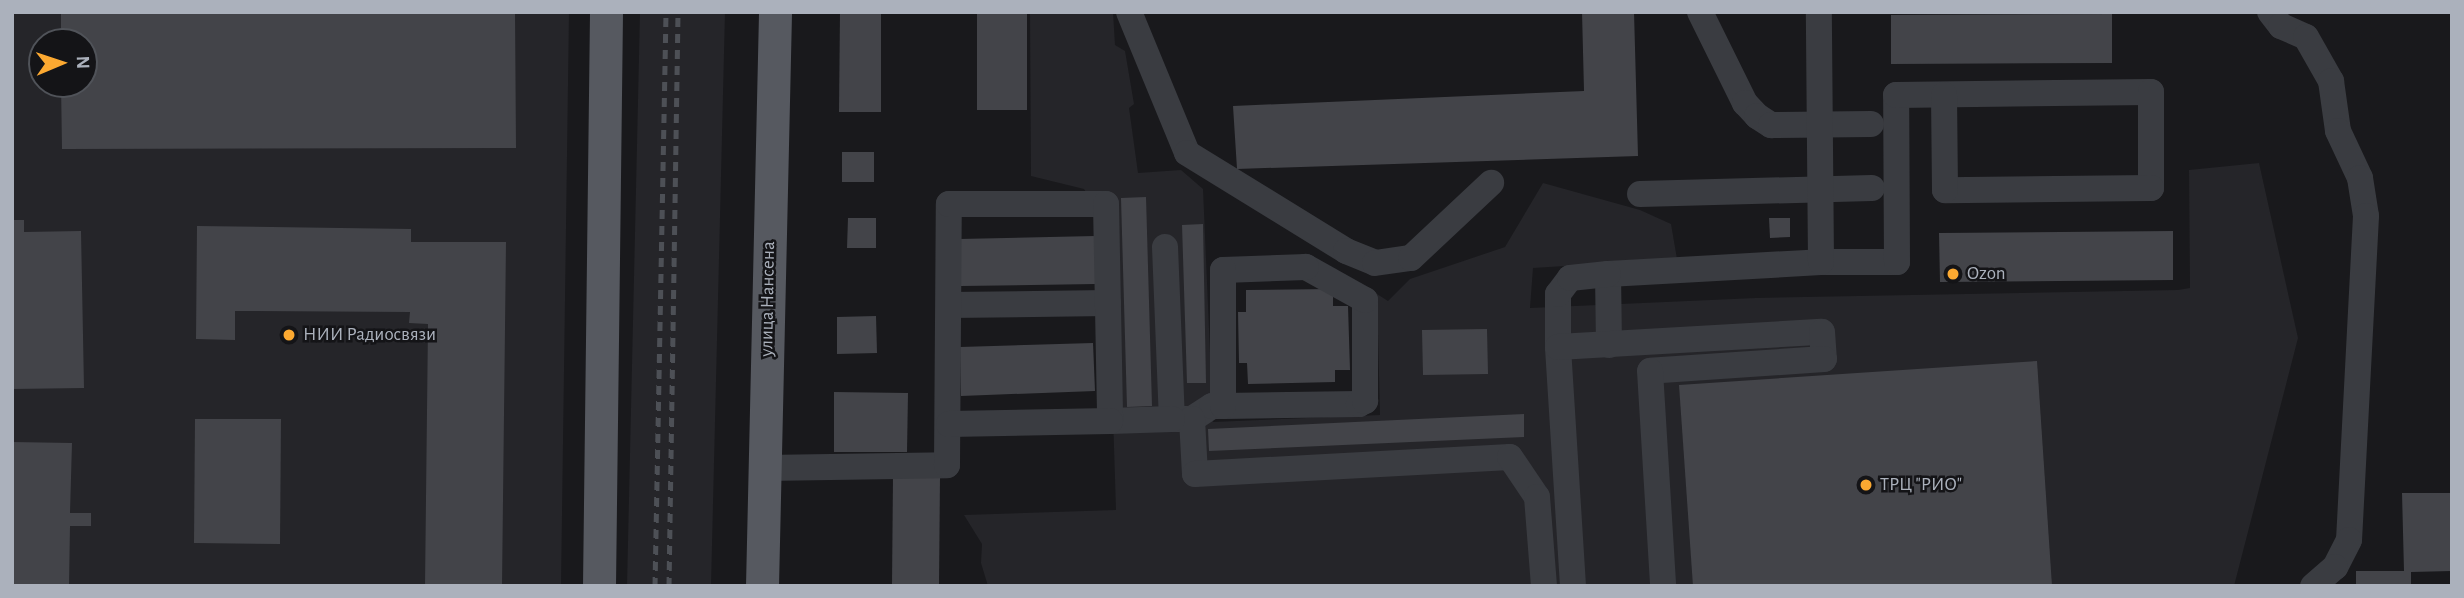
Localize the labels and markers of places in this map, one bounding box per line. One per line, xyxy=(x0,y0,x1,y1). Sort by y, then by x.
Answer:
place label: Ozon xyxy=(1967,263,2006,285)
marker: Ozon xyxy=(1945,266,1961,282)
place label: НИИ Радиосвязи xyxy=(303,324,436,346)
marker: НИИ Радиосвязи xyxy=(281,327,297,343)
place label: ТРЦ "РИО" xyxy=(1880,474,1962,496)
marker: ТРЦ "РИО" xyxy=(1858,477,1874,493)

